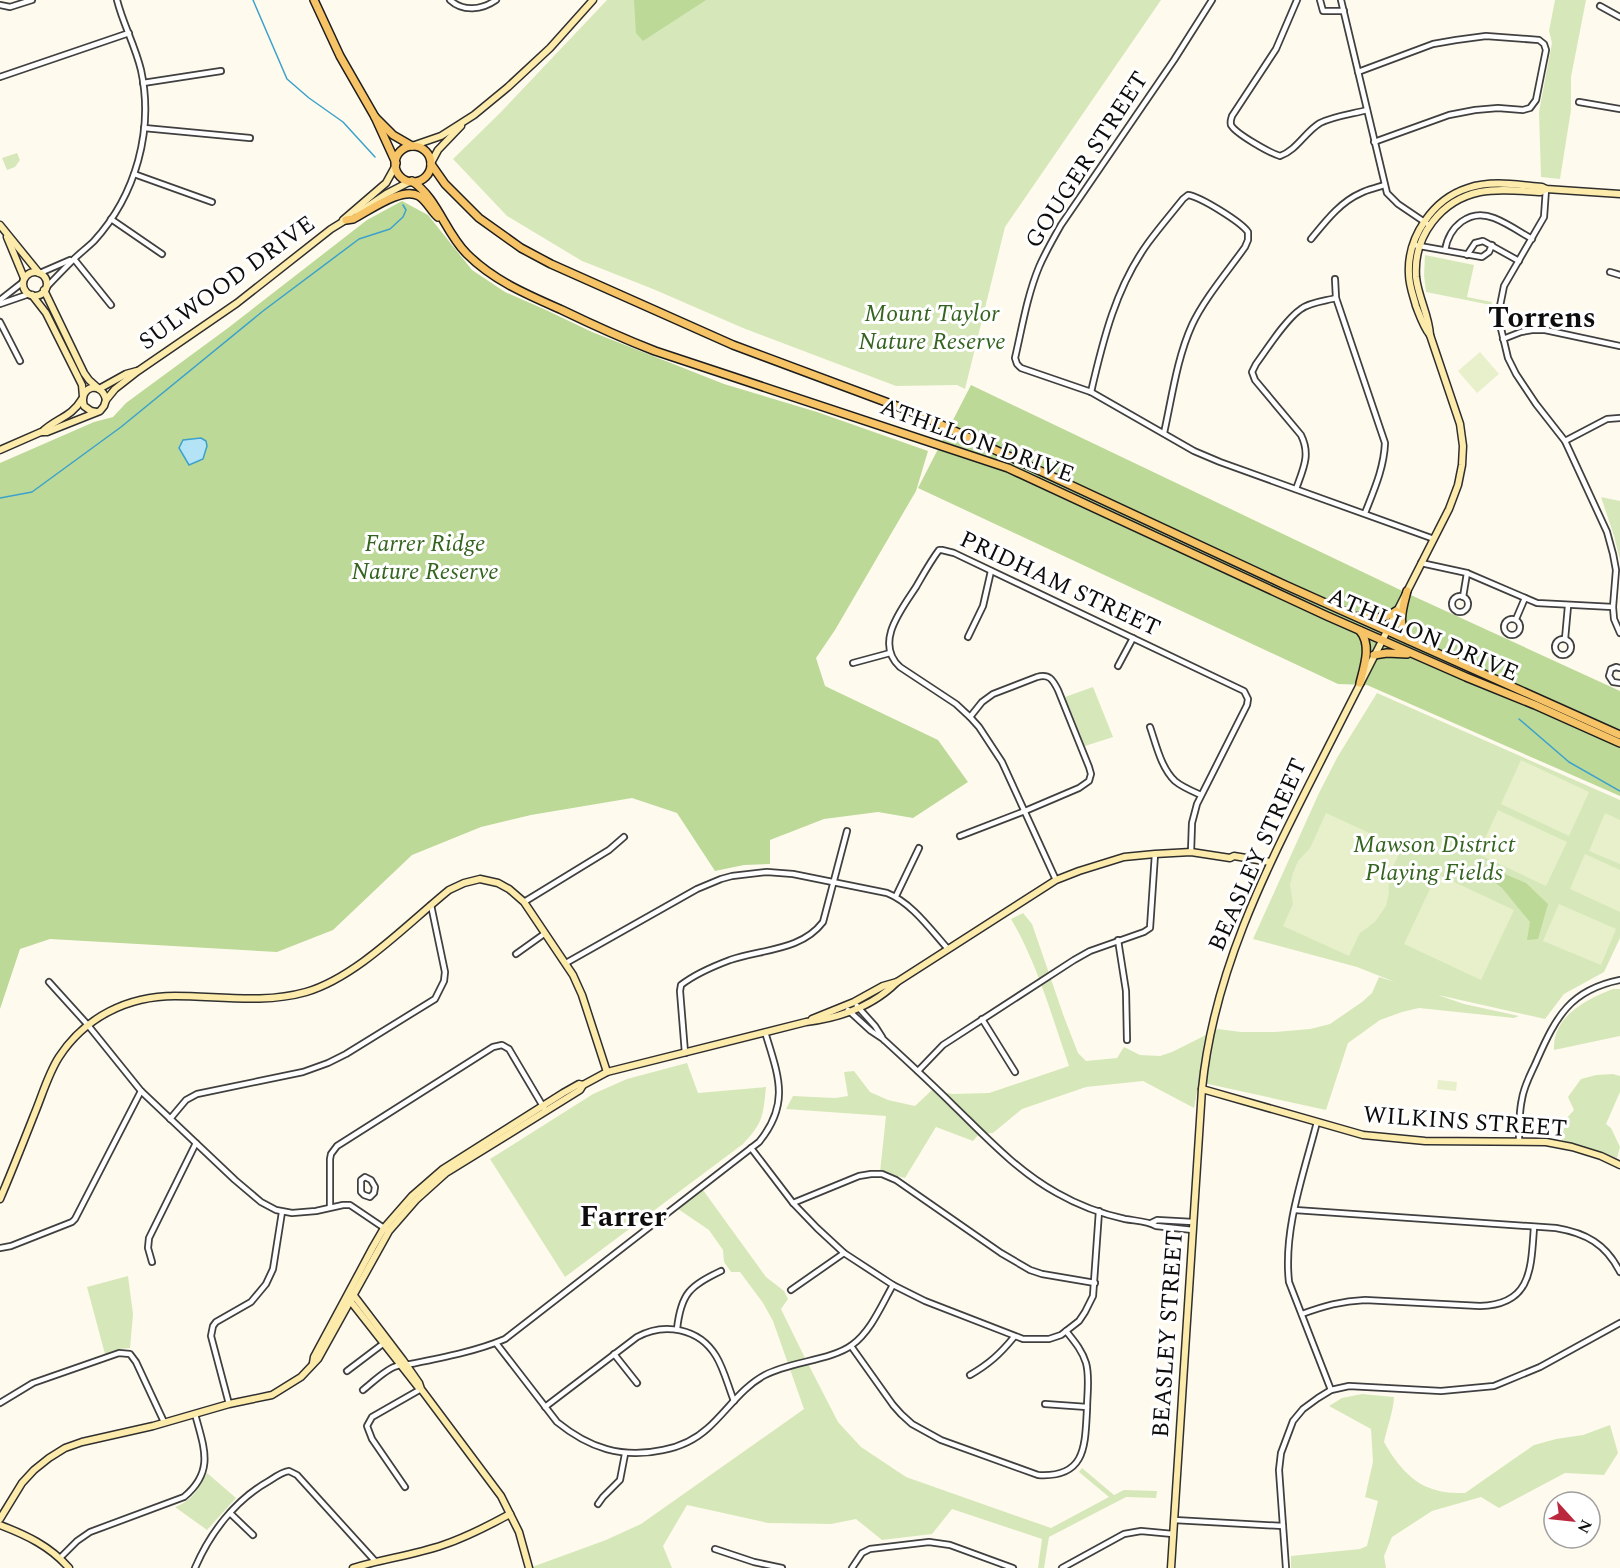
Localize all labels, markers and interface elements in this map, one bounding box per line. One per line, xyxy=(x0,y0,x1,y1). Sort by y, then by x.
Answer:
street label: GOUGER STREET xyxy=(1016,64,1158,256)
street label: SULWOOD DRIVE xyxy=(131,207,323,359)
district label: Torrens xyxy=(1488,295,1596,341)
park label: Mount Taylor Nature Reserve xyxy=(858,296,1006,360)
street label: ATHLLON DRIVE xyxy=(875,389,1079,493)
street label: PRIDHAM STREET xyxy=(954,522,1166,646)
park label: Farrer Ridge Nature Reserve xyxy=(351,526,499,590)
street label: ATHLLON DRIVE xyxy=(1322,578,1524,692)
street label: BEASLEY STREET xyxy=(1199,753,1317,957)
park label: Mawson District Playing Fields xyxy=(1353,827,1515,891)
street label: WILKINS STREET xyxy=(1362,1097,1568,1147)
district label: Farrer xyxy=(579,1194,667,1240)
street label: BEASLEY STREET xyxy=(1143,1229,1193,1439)
north arrow xyxy=(1542,1490,1602,1550)
text: N xyxy=(1571,1515,1598,1538)

